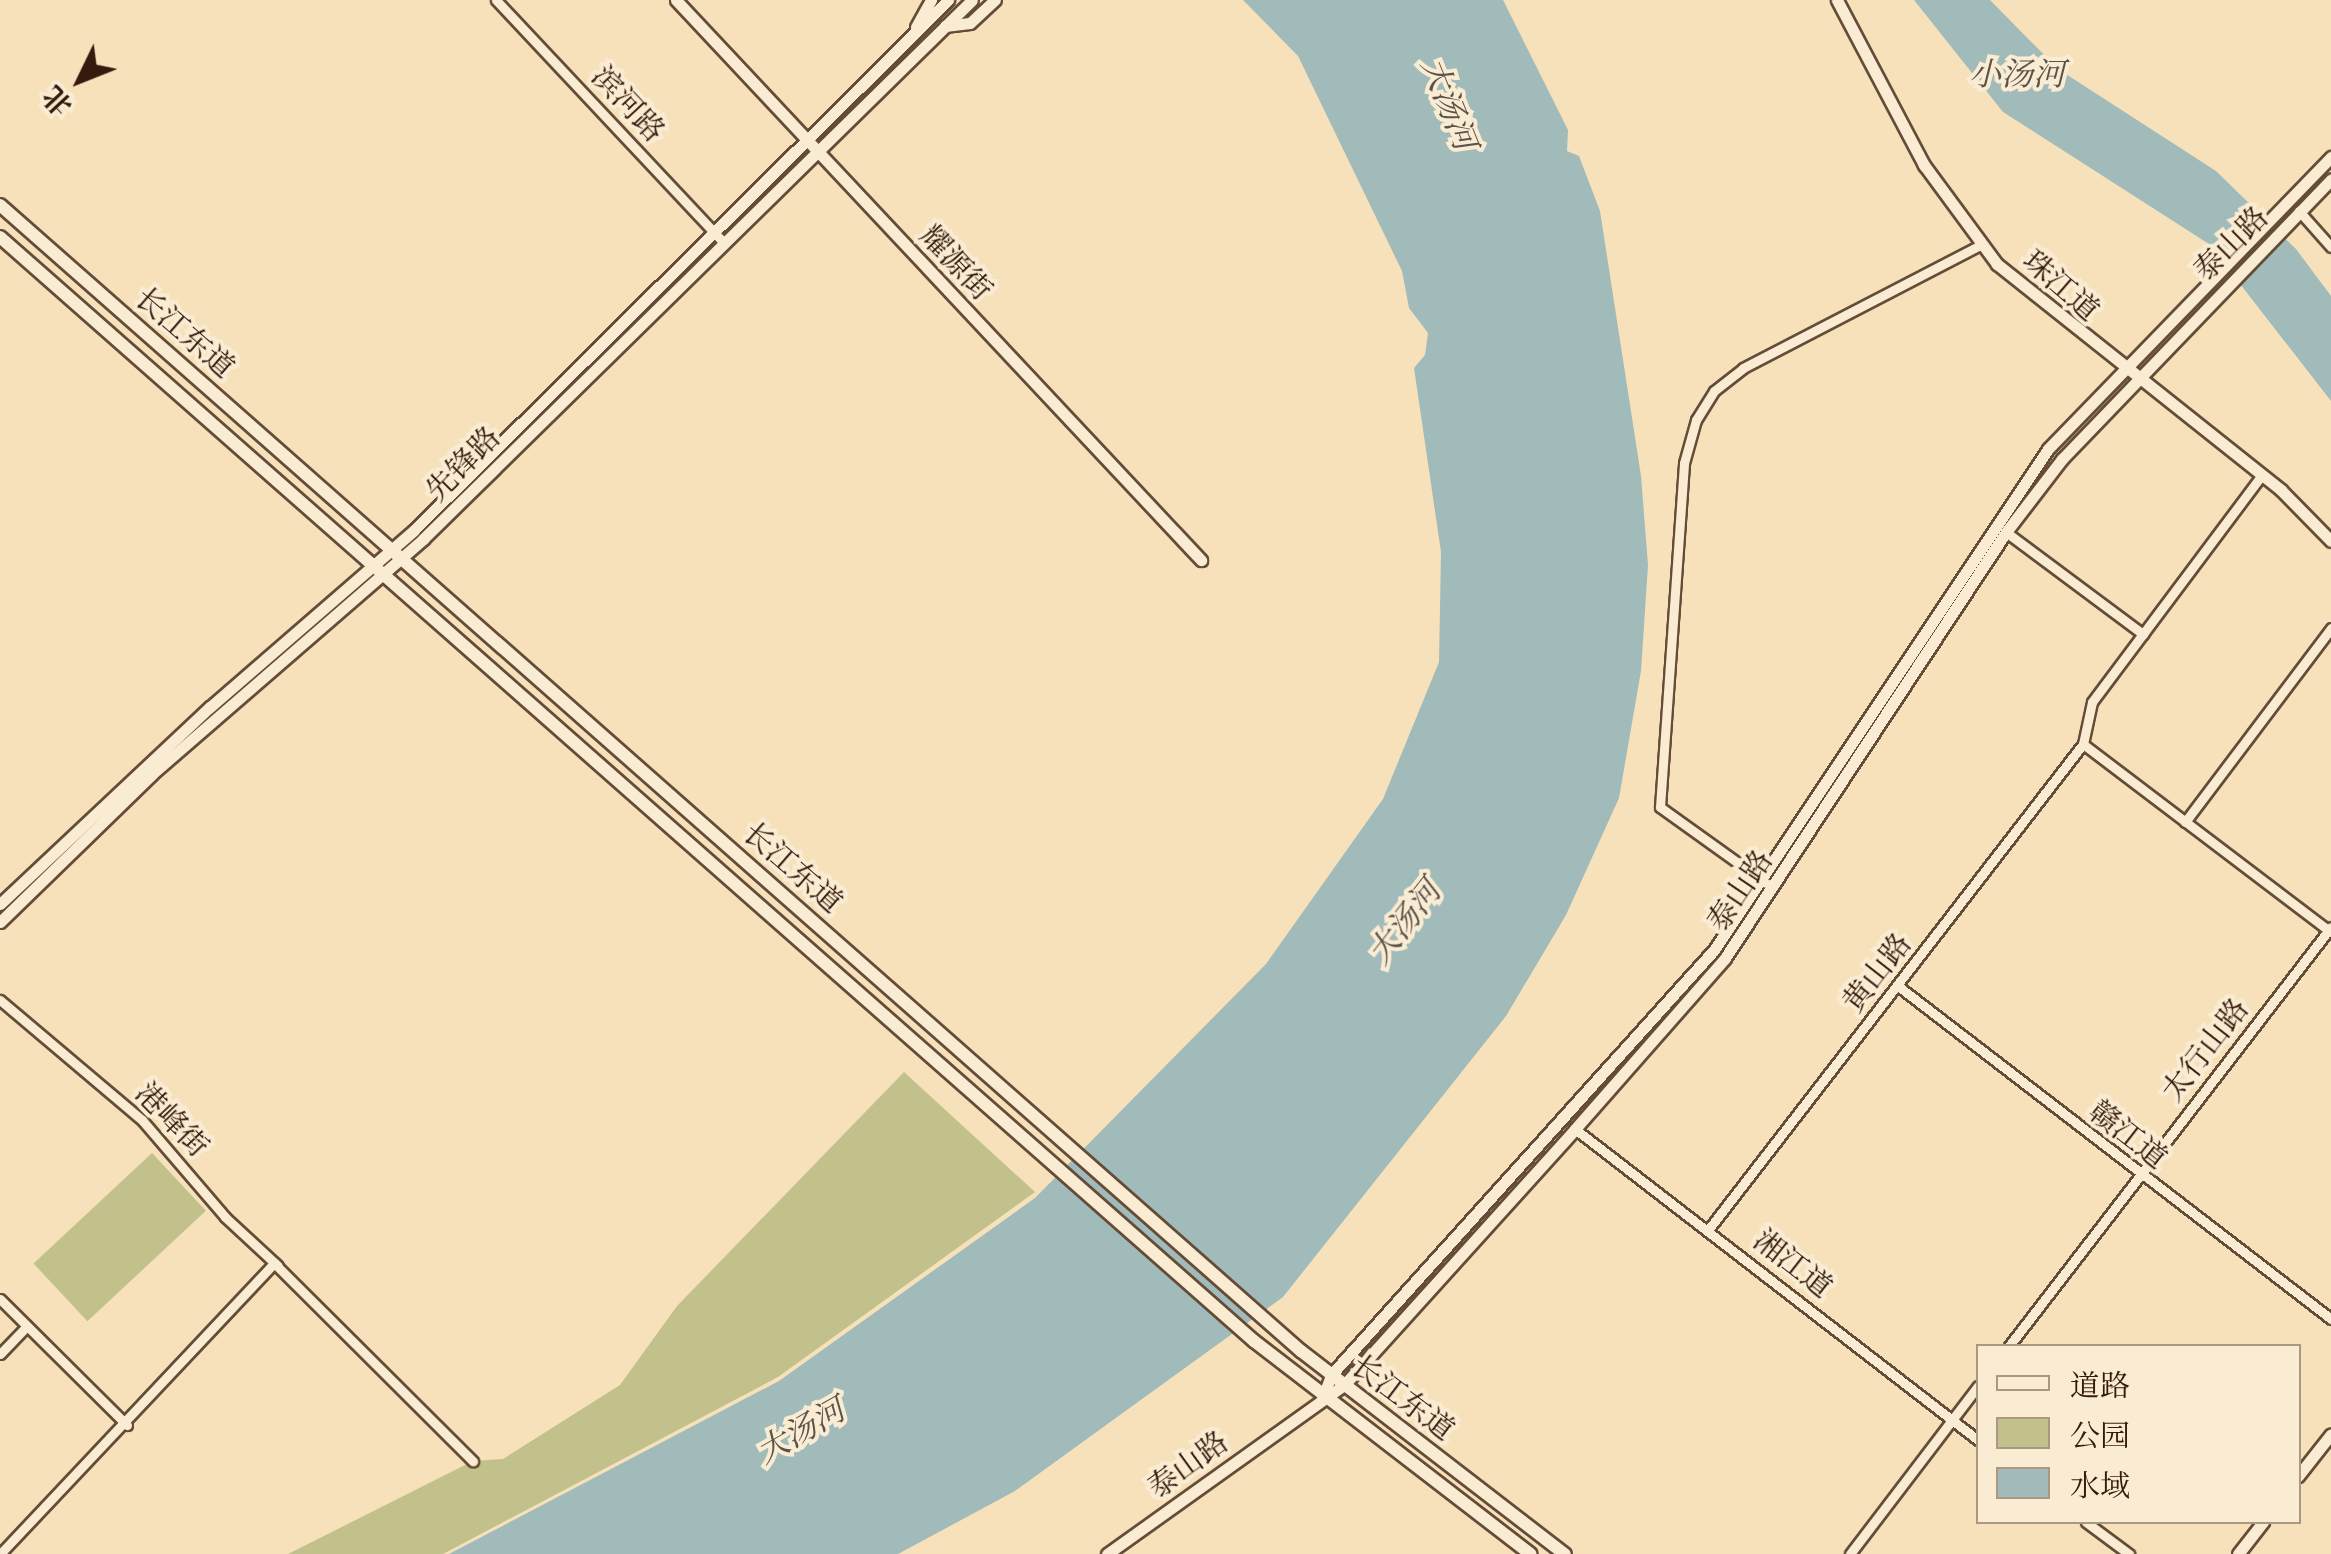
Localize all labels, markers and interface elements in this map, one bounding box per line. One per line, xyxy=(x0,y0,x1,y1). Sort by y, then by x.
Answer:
north arrow xyxy=(30,30,130,130)
water label: 大汤河 xyxy=(1412,52,1484,156)
water label: 小汤河 xyxy=(1969,56,2065,94)
street label: 滨河路 xyxy=(584,59,672,149)
text: 北 xyxy=(35,79,80,123)
street label: 泰山路 xyxy=(2186,199,2276,289)
street label: 耀源街 xyxy=(912,218,1000,308)
street label: 珠江道 xyxy=(2015,243,2107,329)
street label: 长江东道 xyxy=(128,280,242,386)
street label: 先锋路 xyxy=(418,419,508,509)
street label: 长江东道 xyxy=(736,815,850,921)
street label: 泰山路 xyxy=(1700,844,1780,938)
water label: 大汤河 xyxy=(1360,873,1450,973)
street label: 黄山路 xyxy=(1835,926,1919,1020)
street label: 太行山路 xyxy=(2154,992,2256,1108)
street label: 港峰街 xyxy=(128,1075,216,1165)
street label: 赣江道 xyxy=(2081,1093,2175,1177)
street label: 湘江道 xyxy=(1746,1222,1840,1306)
legend xyxy=(1976,1344,2301,1524)
street label: 长江东道 xyxy=(1344,1348,1462,1448)
text: 道路 xyxy=(2070,1368,2130,1404)
water label: 大汤河 xyxy=(750,1391,852,1473)
text: 公园 xyxy=(2070,1418,2130,1454)
street label: 泰山路 xyxy=(1141,1424,1235,1506)
text: 水域 xyxy=(2070,1468,2130,1504)

